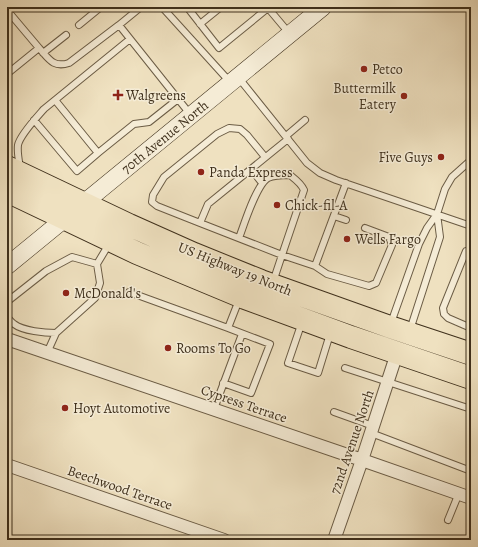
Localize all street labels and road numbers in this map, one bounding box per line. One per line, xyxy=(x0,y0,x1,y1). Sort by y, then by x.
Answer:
street label: 70th Avenue North xyxy=(117,96,213,178)
street label: US Highway 19 North xyxy=(175,237,295,301)
street label: Cypress Terrace xyxy=(198,380,290,428)
street label: 72nd Avenue North xyxy=(325,387,379,497)
street label: Beechwood Terrace xyxy=(65,461,175,515)

